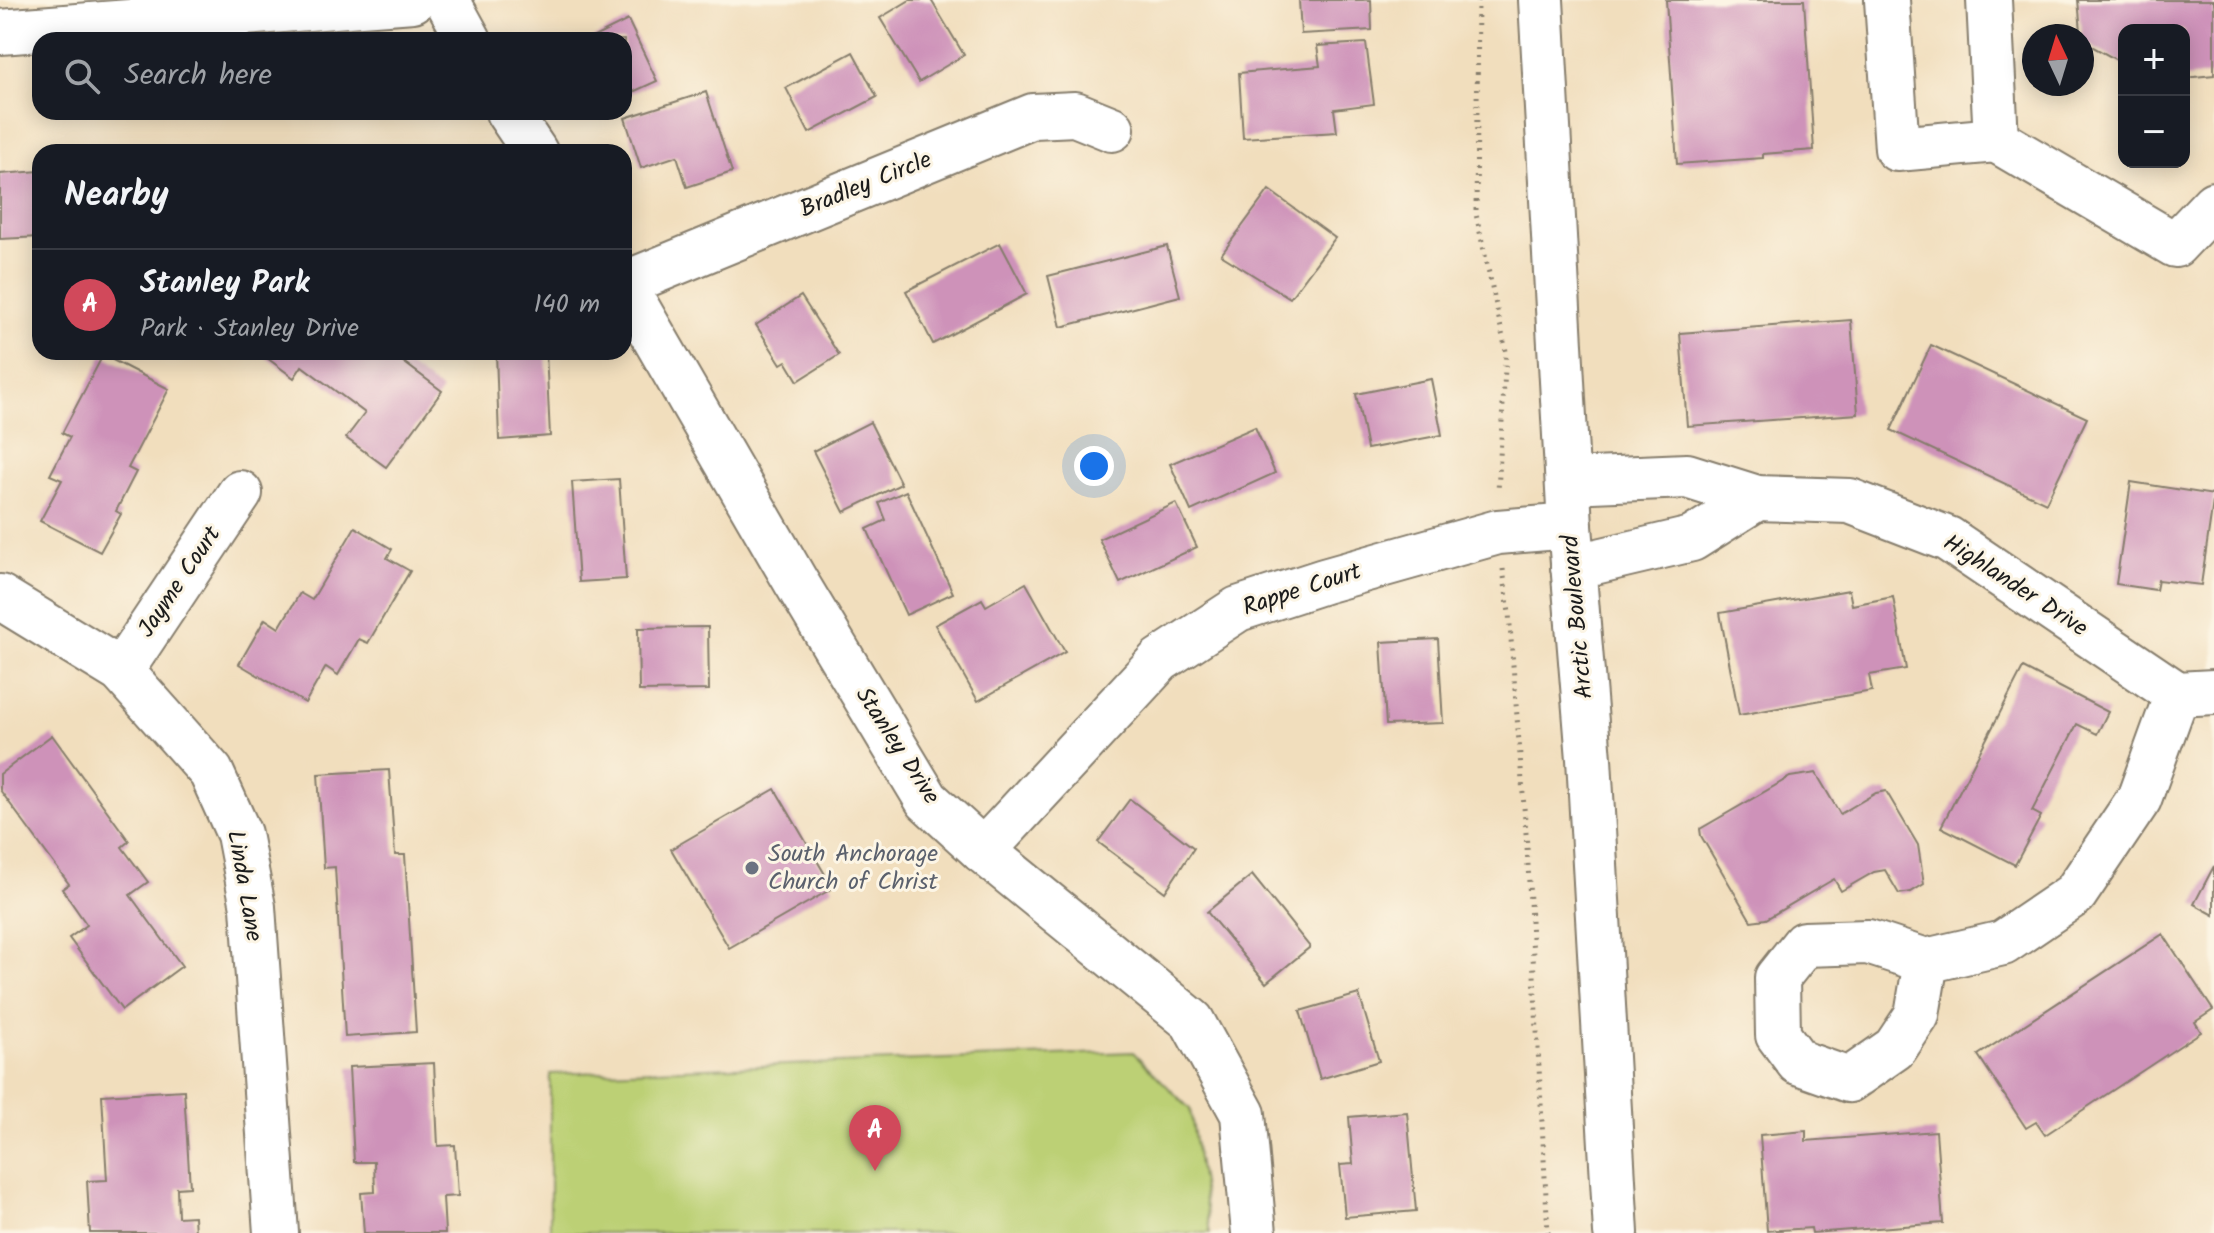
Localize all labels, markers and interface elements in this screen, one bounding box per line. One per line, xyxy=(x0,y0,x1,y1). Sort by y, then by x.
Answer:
north arrow xyxy=(2022,24,2094,96)
map controls xyxy=(2118,24,2190,168)
button: + xyxy=(2118,24,2190,96)
search box xyxy=(32,32,632,120)
text: Search here xyxy=(124,52,272,100)
icon: search xyxy=(60,54,104,98)
button: − xyxy=(2118,96,2190,168)
street label: Bradley Circle xyxy=(794,141,938,229)
text: Nearby xyxy=(64,169,169,223)
text: Stanley Park xyxy=(140,260,309,308)
text: A xyxy=(82,284,98,326)
text: 140 m xyxy=(533,284,600,326)
text: Park · Stanley Drive xyxy=(140,308,359,350)
your location xyxy=(1074,446,1114,486)
street label: Jayme Court xyxy=(128,518,232,646)
street label: Highlander Drive xyxy=(1935,524,2096,648)
street label: Arctic Boulevard xyxy=(1551,532,1605,700)
street label: Rappe Court xyxy=(1238,552,1367,627)
street label: Stanley Drive xyxy=(844,679,950,813)
street label: Linda Lane xyxy=(215,827,273,945)
place label: South Anchorage Church of Christ xyxy=(768,835,939,902)
marker: South Anchorage Church of Christ xyxy=(743,859,761,877)
pin: A xyxy=(849,1105,901,1171)

